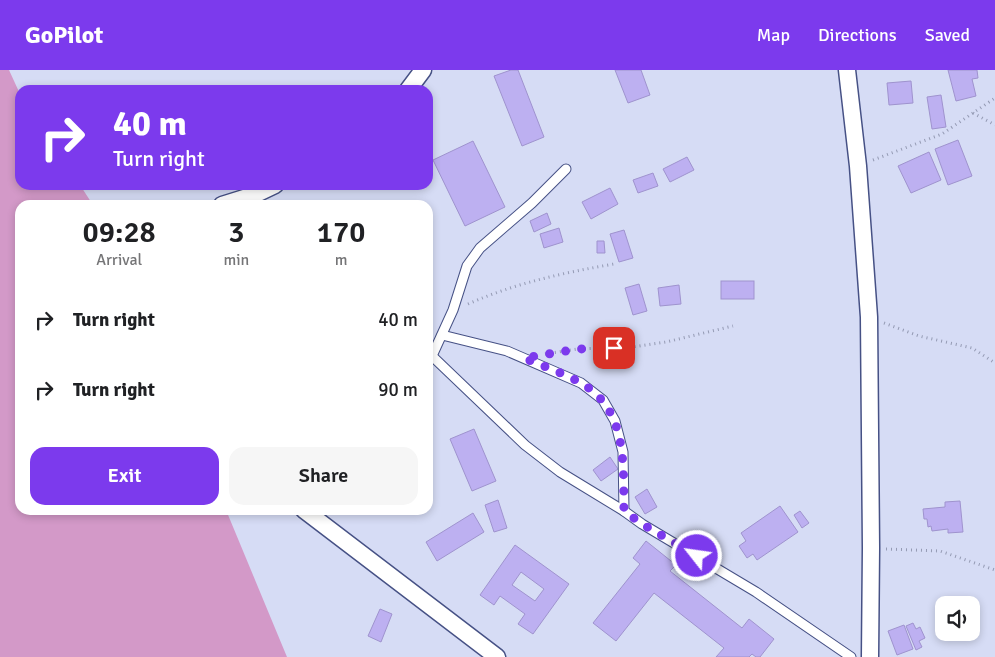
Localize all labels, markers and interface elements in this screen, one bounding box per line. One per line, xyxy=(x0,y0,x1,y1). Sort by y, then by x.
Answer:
text: GoPilot xyxy=(25,20,103,50)
text: Map xyxy=(757,24,790,46)
text: Directions xyxy=(818,24,897,46)
text: Saved xyxy=(925,24,970,46)
text: 40 m xyxy=(113,102,187,145)
icon: right xyxy=(30,105,95,170)
text: Turn right xyxy=(113,145,205,172)
text: 09:28 xyxy=(83,214,156,251)
text: 3 xyxy=(228,214,244,251)
text: 170 xyxy=(317,214,365,251)
text: Arrival xyxy=(96,250,142,270)
text: min xyxy=(223,250,249,270)
text: m xyxy=(335,250,347,270)
icon: right xyxy=(30,306,58,334)
text: Turn right xyxy=(73,308,155,332)
text: 40 m xyxy=(378,308,418,332)
pin xyxy=(593,327,635,369)
icon: arrive xyxy=(600,334,628,362)
icon: right xyxy=(30,376,58,404)
text: Turn right xyxy=(73,378,155,402)
text: 90 m xyxy=(378,378,418,402)
button: Exit xyxy=(30,447,219,505)
button: Share xyxy=(229,447,418,505)
position arrow xyxy=(670,529,722,581)
map controls xyxy=(935,596,980,641)
button: sound xyxy=(935,596,980,641)

